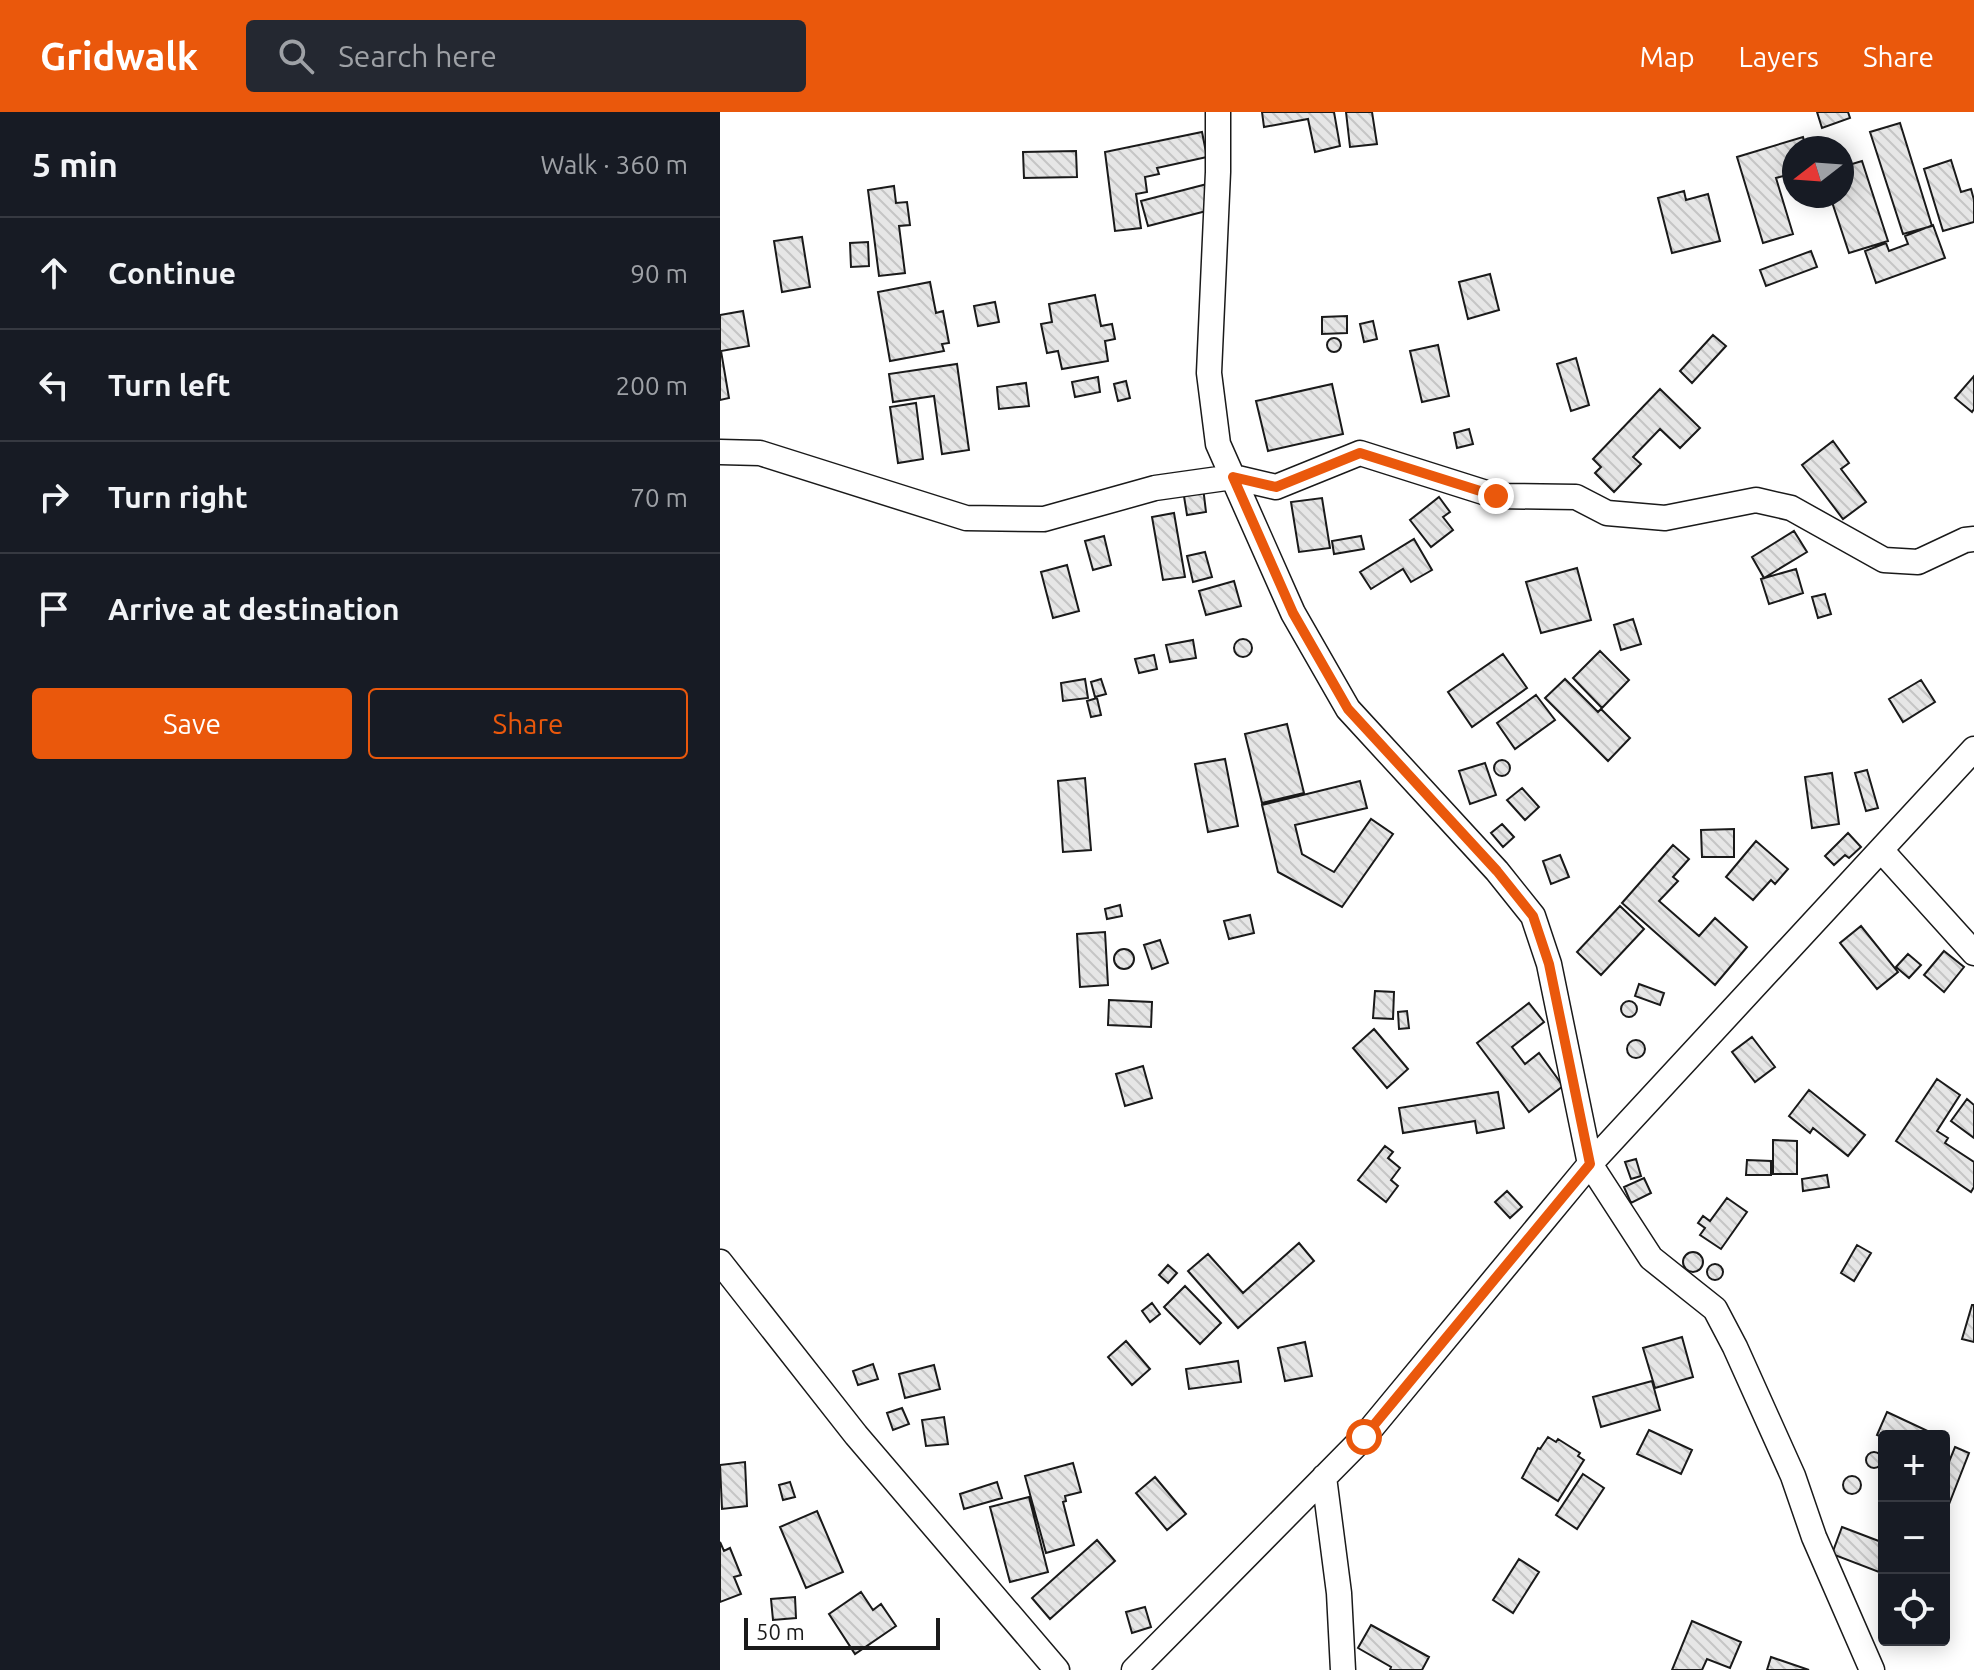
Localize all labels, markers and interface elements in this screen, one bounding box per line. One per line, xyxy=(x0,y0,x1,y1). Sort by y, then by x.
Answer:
search box xyxy=(246,20,806,92)
icon: search xyxy=(274,34,318,78)
text: Gridwalk xyxy=(40,35,198,77)
text: Search here xyxy=(338,39,497,73)
text: Map xyxy=(1639,41,1695,72)
text: Layers xyxy=(1739,41,1819,72)
text: Share xyxy=(1863,41,1934,72)
north arrow xyxy=(1782,136,1854,208)
text: 5 min xyxy=(32,145,118,183)
text: Walk · 360 m xyxy=(540,150,688,179)
icon: ahead xyxy=(32,251,76,295)
text: Continue xyxy=(108,256,236,290)
text: 90 m xyxy=(630,259,688,288)
icon: left xyxy=(32,363,76,407)
text: Turn left xyxy=(108,368,230,402)
text: 200 m xyxy=(616,371,688,400)
icon: right xyxy=(32,475,76,519)
route end xyxy=(1478,478,1514,514)
text: Turn right xyxy=(108,480,248,514)
text: 70 m xyxy=(630,483,688,512)
icon: arrive xyxy=(32,587,76,631)
text: Arrive at destination xyxy=(108,592,400,626)
button: Save xyxy=(32,688,352,759)
button: Share xyxy=(368,688,688,759)
route start xyxy=(1346,1419,1382,1455)
map controls xyxy=(1878,1430,1950,1646)
button: + xyxy=(1878,1430,1950,1502)
button: − xyxy=(1878,1502,1950,1574)
button: locate xyxy=(1878,1574,1950,1646)
scale bar xyxy=(744,1614,940,1650)
text: 50 m xyxy=(756,1619,805,1644)

